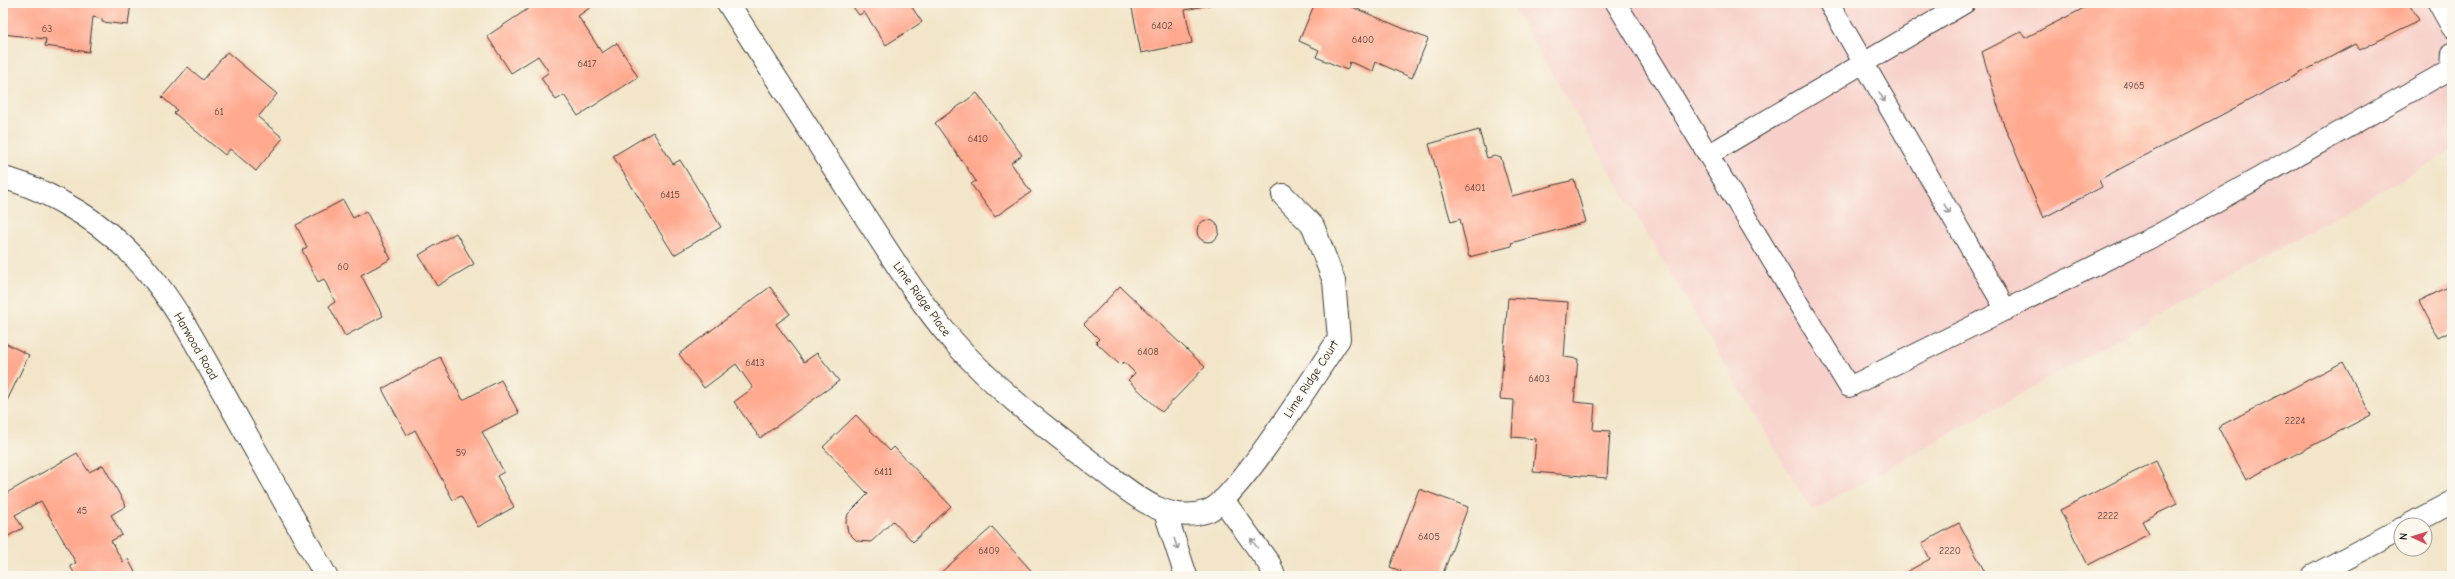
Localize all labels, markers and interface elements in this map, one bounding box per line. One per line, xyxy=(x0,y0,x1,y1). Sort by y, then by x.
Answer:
house number: 6402 xyxy=(1151,20,1173,32)
house number: 63 xyxy=(42,23,52,35)
house number: 6400 xyxy=(1352,34,1374,46)
house number: 6417 xyxy=(578,58,597,70)
house number: 4965 xyxy=(2124,80,2145,92)
one-way arrow xyxy=(1878,91,1886,103)
house number: 61 xyxy=(214,106,224,118)
house number: 6410 xyxy=(968,133,988,145)
house number: 6401 xyxy=(1465,182,1485,194)
house number: 6415 xyxy=(660,189,680,201)
one-way arrow xyxy=(1943,203,1951,215)
street label: Lime Ridge Place xyxy=(890,259,954,339)
house number: 60 xyxy=(337,261,349,273)
street label: Harwood Road xyxy=(171,310,221,382)
street label: Lime Ridge Court xyxy=(1281,337,1342,420)
house number: 6408 xyxy=(1137,346,1159,358)
house number: 6413 xyxy=(745,357,765,369)
house number: 6403 xyxy=(1528,373,1550,385)
house number: 2224 xyxy=(2285,415,2305,427)
house number: 59 xyxy=(456,447,466,459)
house number: 6411 xyxy=(874,466,892,478)
house number: 45 xyxy=(77,505,87,517)
house number: 2222 xyxy=(2098,510,2118,522)
north arrow xyxy=(2393,517,2433,557)
house number: 6405 xyxy=(1418,531,1440,543)
text: N xyxy=(2397,532,2410,540)
one-way arrow xyxy=(1172,538,1180,550)
one-way arrow xyxy=(1250,538,1258,549)
house number: 6409 xyxy=(978,545,1000,557)
house number: 2220 xyxy=(1939,545,1961,557)

